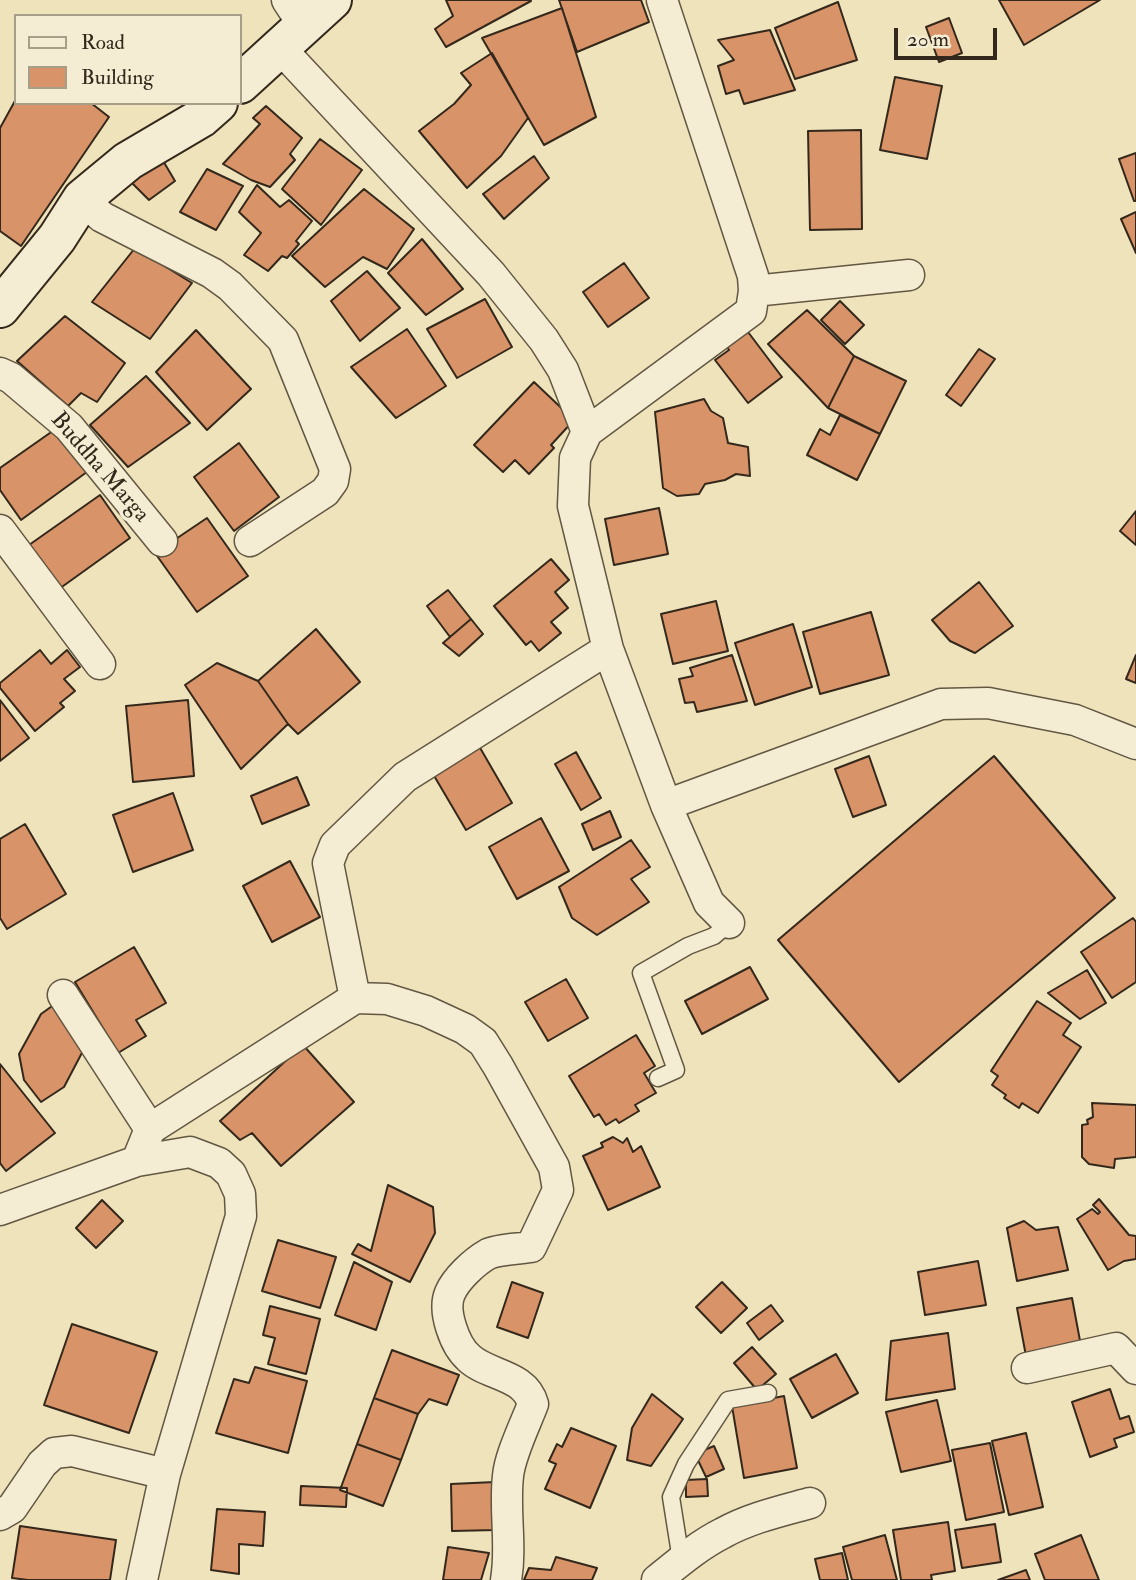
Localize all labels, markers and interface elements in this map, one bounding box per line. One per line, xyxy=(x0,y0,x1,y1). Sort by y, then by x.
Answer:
legend xyxy=(14,14,242,105)
scale bar xyxy=(898,14,1001,58)
text: 20 m xyxy=(907,26,949,53)
text: Road xyxy=(81,29,125,56)
text: Building xyxy=(81,64,154,91)
street label: Buddha Marga xyxy=(44,407,154,529)

